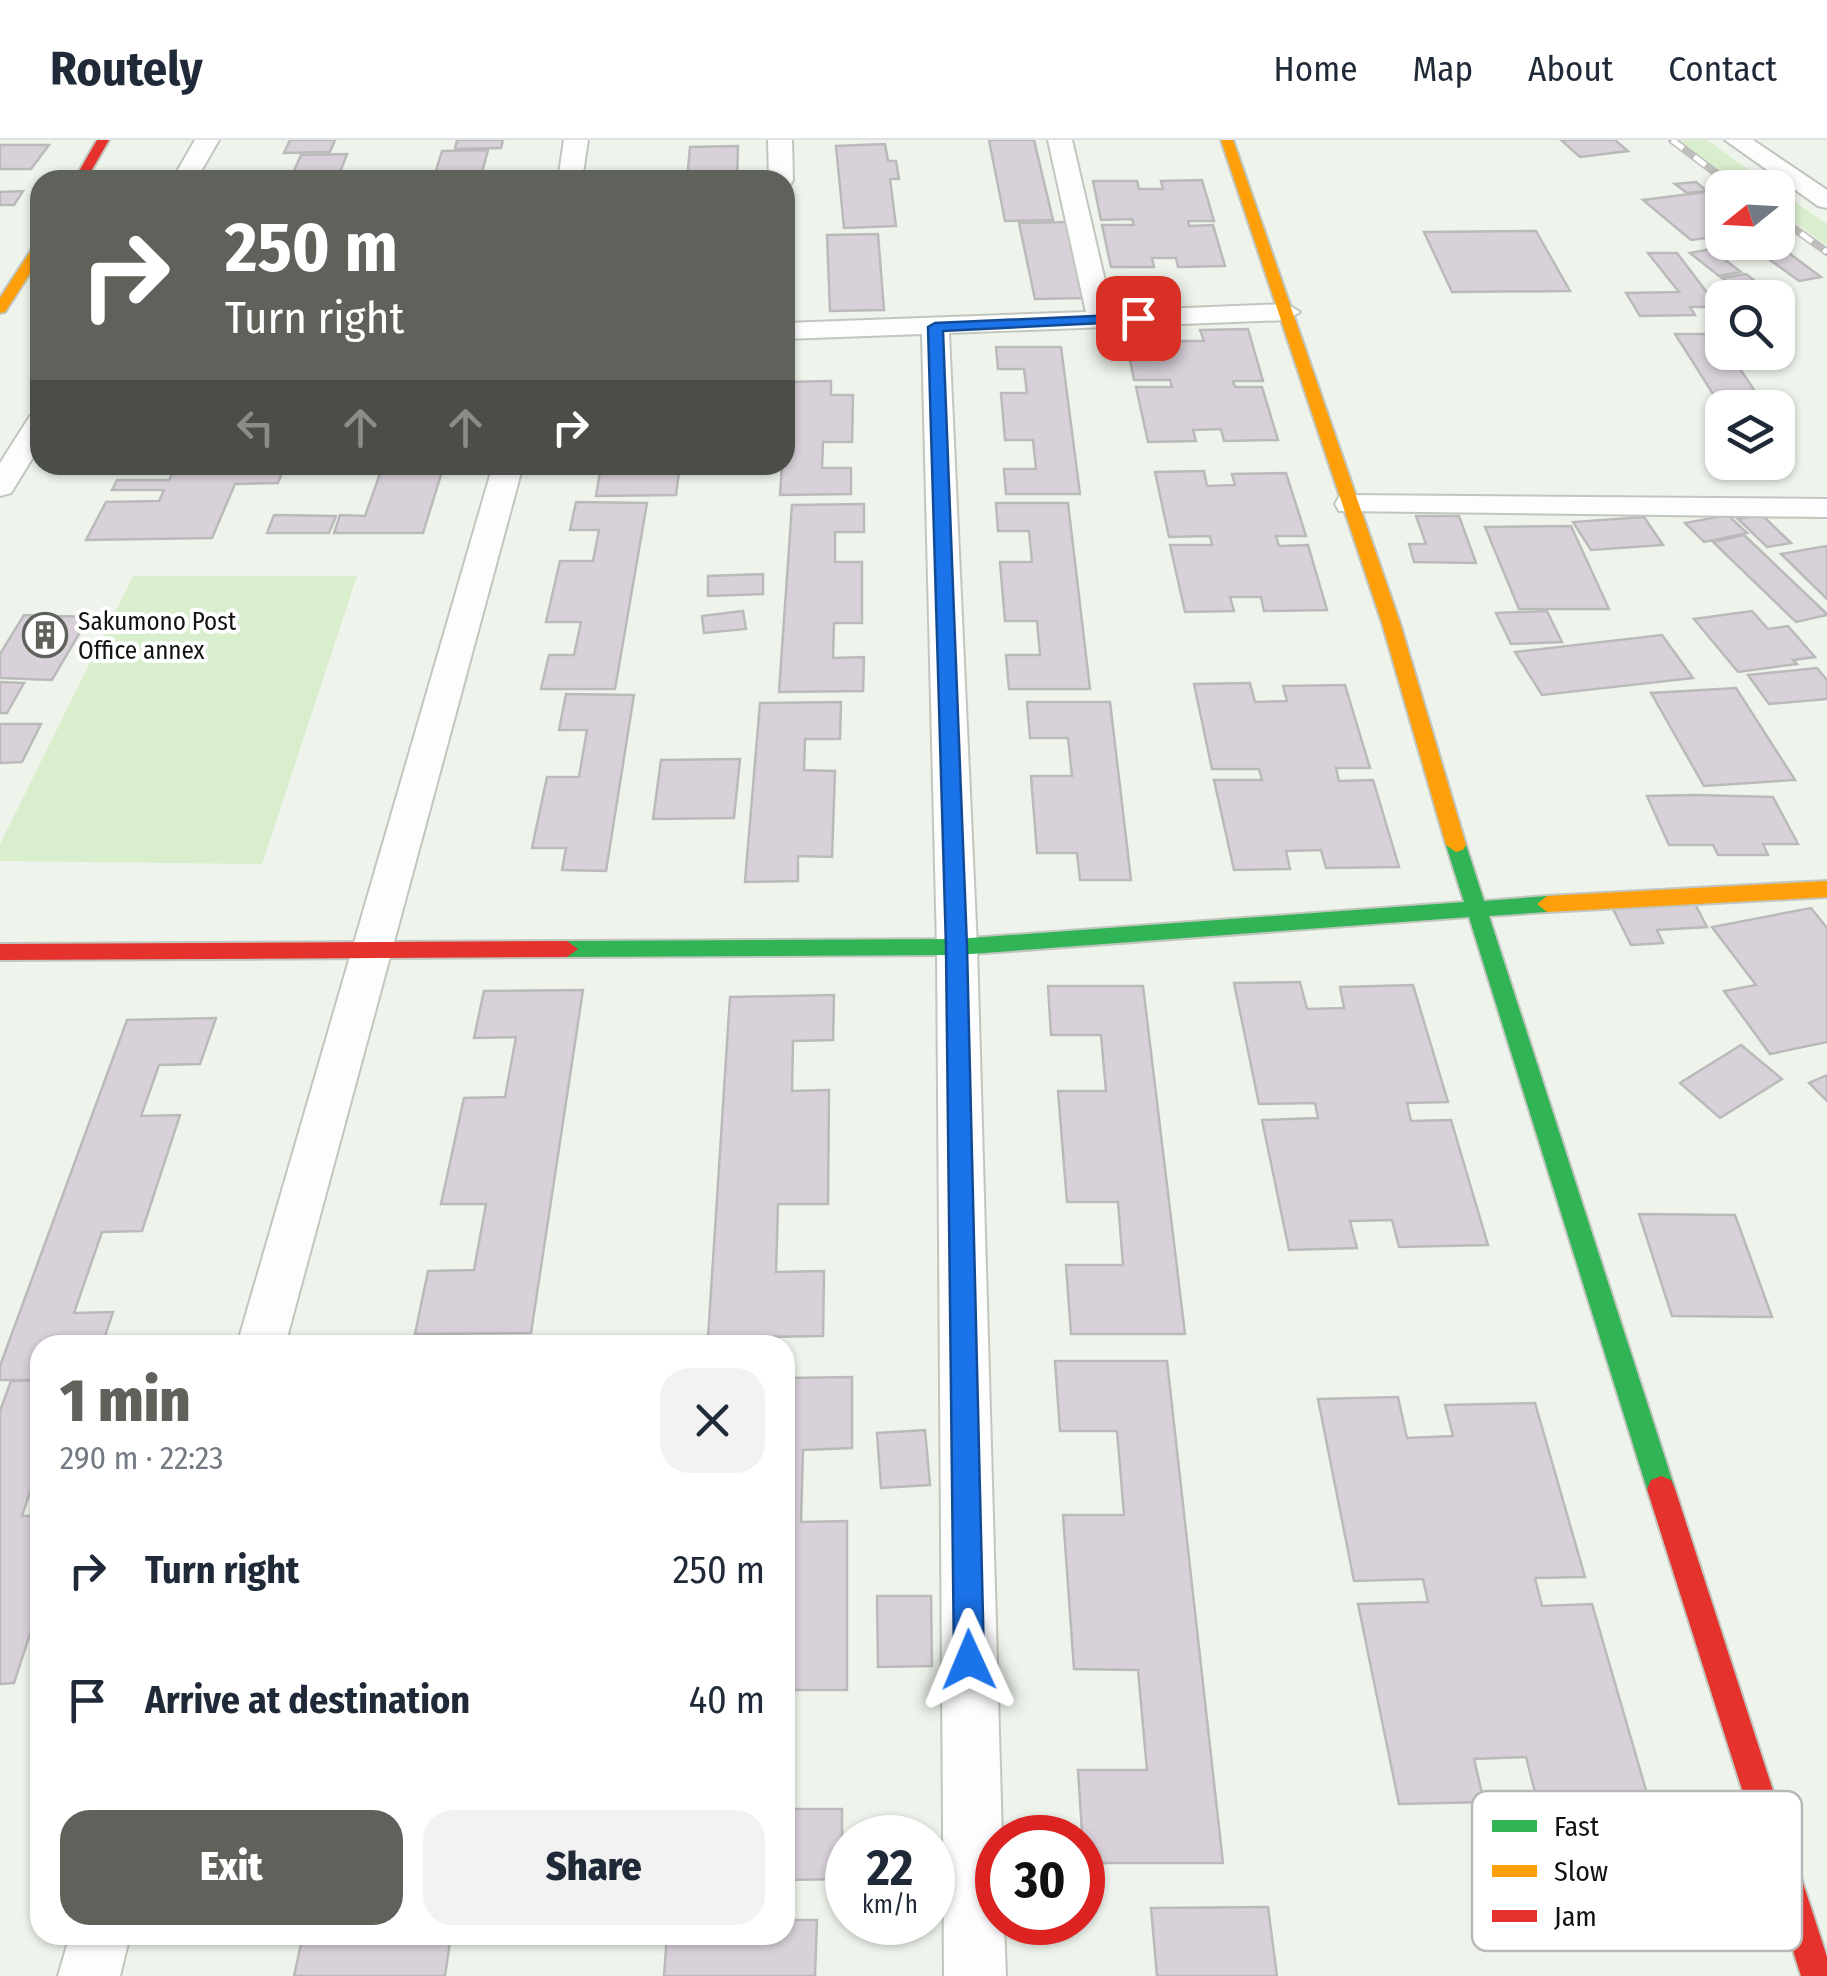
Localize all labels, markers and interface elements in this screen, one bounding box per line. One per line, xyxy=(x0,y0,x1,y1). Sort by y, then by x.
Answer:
text: Routely xyxy=(50,40,203,98)
text: Home xyxy=(1274,48,1357,90)
text: Map xyxy=(1412,48,1473,90)
text: About xyxy=(1528,48,1613,90)
text: Contact xyxy=(1668,48,1777,90)
north arrow xyxy=(1705,170,1795,260)
map controls xyxy=(1705,170,1795,480)
text: 250 m xyxy=(225,206,398,290)
icon: right xyxy=(60,210,190,340)
pin xyxy=(1096,276,1181,361)
button: search xyxy=(1705,280,1795,370)
text: Turn right xyxy=(225,291,404,345)
icon: arrive xyxy=(1111,291,1166,346)
button: layers xyxy=(1705,390,1795,480)
icon: left xyxy=(228,400,283,455)
icon: ahead xyxy=(333,400,388,455)
icon: ahead xyxy=(438,400,493,455)
icon: right xyxy=(543,400,598,455)
place label: Sakumono Post Office annex xyxy=(78,607,237,666)
building icon: Sakumono Post Office annex xyxy=(22,612,68,658)
text: 1 min xyxy=(60,1365,191,1437)
button: close xyxy=(660,1368,765,1473)
text: 290 m · 22:23 xyxy=(60,1439,224,1477)
icon: right xyxy=(60,1543,115,1598)
text: Turn right xyxy=(145,1547,299,1593)
text: 250 m xyxy=(673,1547,765,1593)
position arrow xyxy=(917,1608,1021,1712)
icon: arrive xyxy=(60,1673,115,1728)
text: Arrive at destination xyxy=(145,1677,470,1723)
text: 40 m xyxy=(689,1677,765,1723)
legend xyxy=(1472,1791,1802,1951)
button: Exit xyxy=(60,1810,403,1925)
button: Share xyxy=(423,1810,765,1925)
text: Fast xyxy=(1554,1810,1600,1843)
speed limit sign: 30 xyxy=(975,1815,1105,1945)
text: 22 xyxy=(867,1838,913,1898)
text: Slow xyxy=(1554,1855,1608,1888)
text: km/h xyxy=(862,1890,918,1920)
text: Jam xyxy=(1554,1900,1597,1933)

